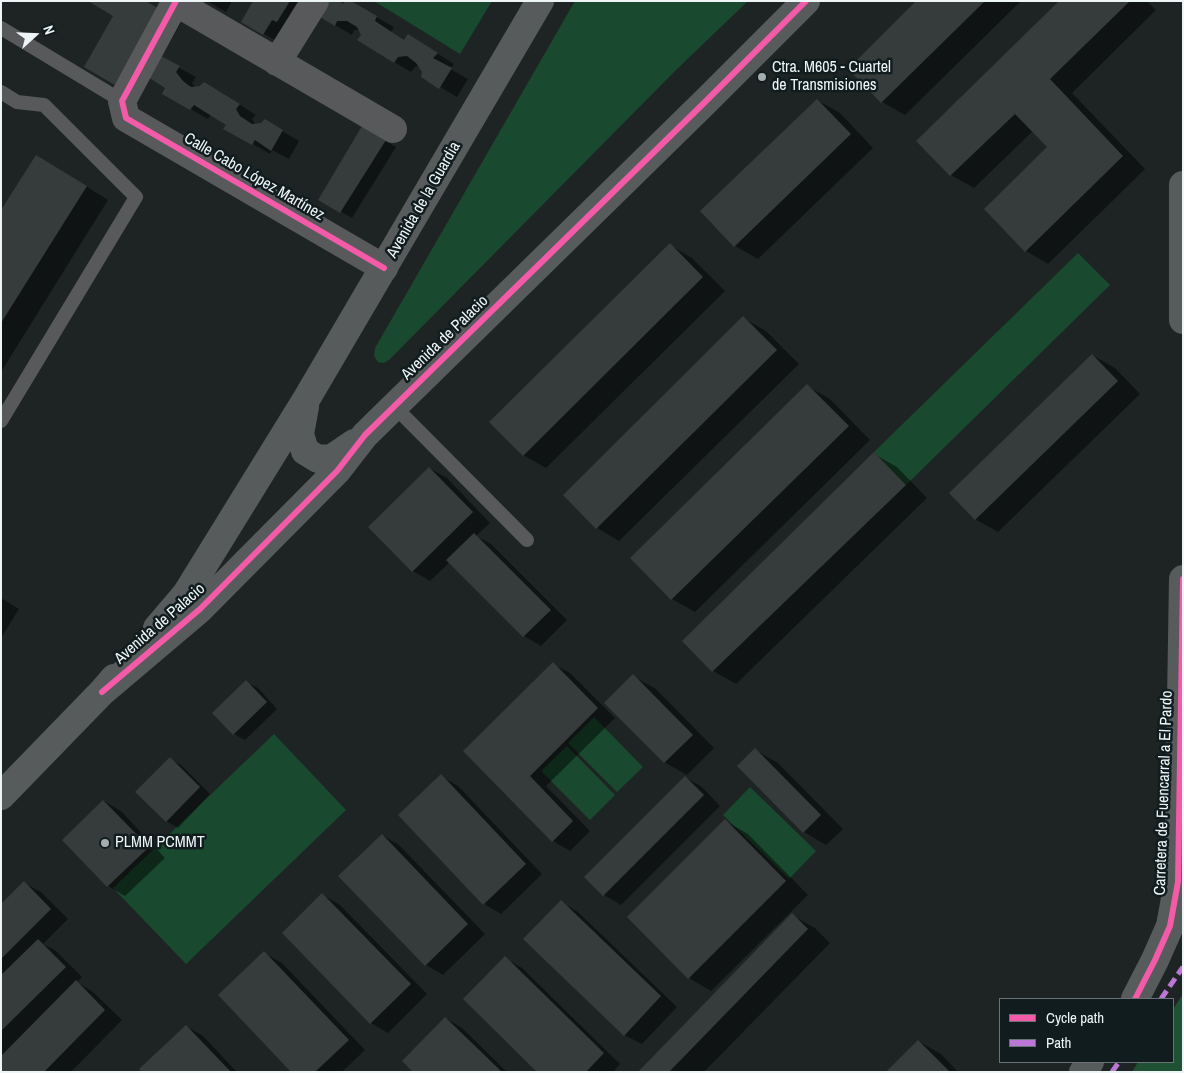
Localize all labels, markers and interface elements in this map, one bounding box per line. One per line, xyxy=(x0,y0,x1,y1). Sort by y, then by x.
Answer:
north arrow xyxy=(10,10,60,60)
text: N xyxy=(39,23,59,37)
place label: Ctra. M605 - Cuartel de Transmisiones xyxy=(772,58,891,96)
marker: Ctra. M605 - Cuartel de Transmisiones xyxy=(756,71,768,83)
street label: Calle Cabo López Martínez xyxy=(180,129,328,225)
street label: Avenida de la Guardia xyxy=(383,138,465,262)
street label: Avenida de Palacio xyxy=(397,292,493,384)
street label: Avenida de Palacio xyxy=(111,580,209,668)
street label: Carretera de Fuencarral a El Pardo xyxy=(1151,690,1177,896)
place label: PLMM PCMMT xyxy=(115,833,205,853)
marker: PLMM PCMMT xyxy=(99,837,111,849)
legend xyxy=(999,998,1174,1063)
text: Cycle path xyxy=(1046,1007,1104,1028)
text: Path xyxy=(1046,1032,1071,1053)

